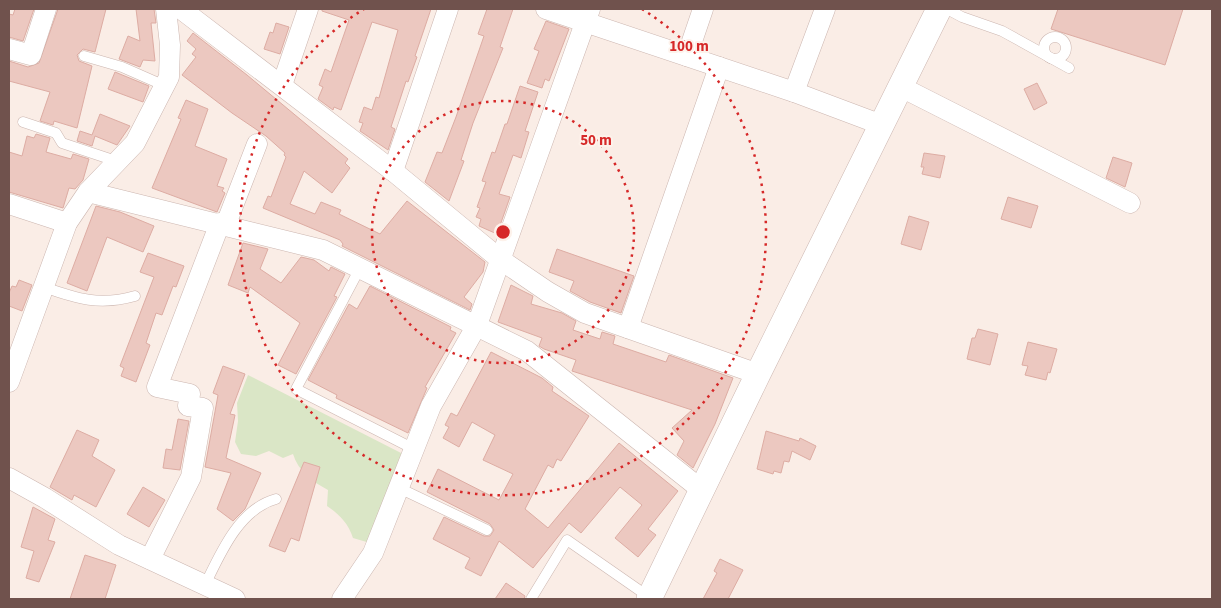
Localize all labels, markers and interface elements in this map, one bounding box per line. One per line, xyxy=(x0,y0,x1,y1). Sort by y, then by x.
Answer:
text: 100 m xyxy=(669,36,709,57)
text: 50 m xyxy=(580,130,612,151)
centre of rings xyxy=(494,223,512,241)

